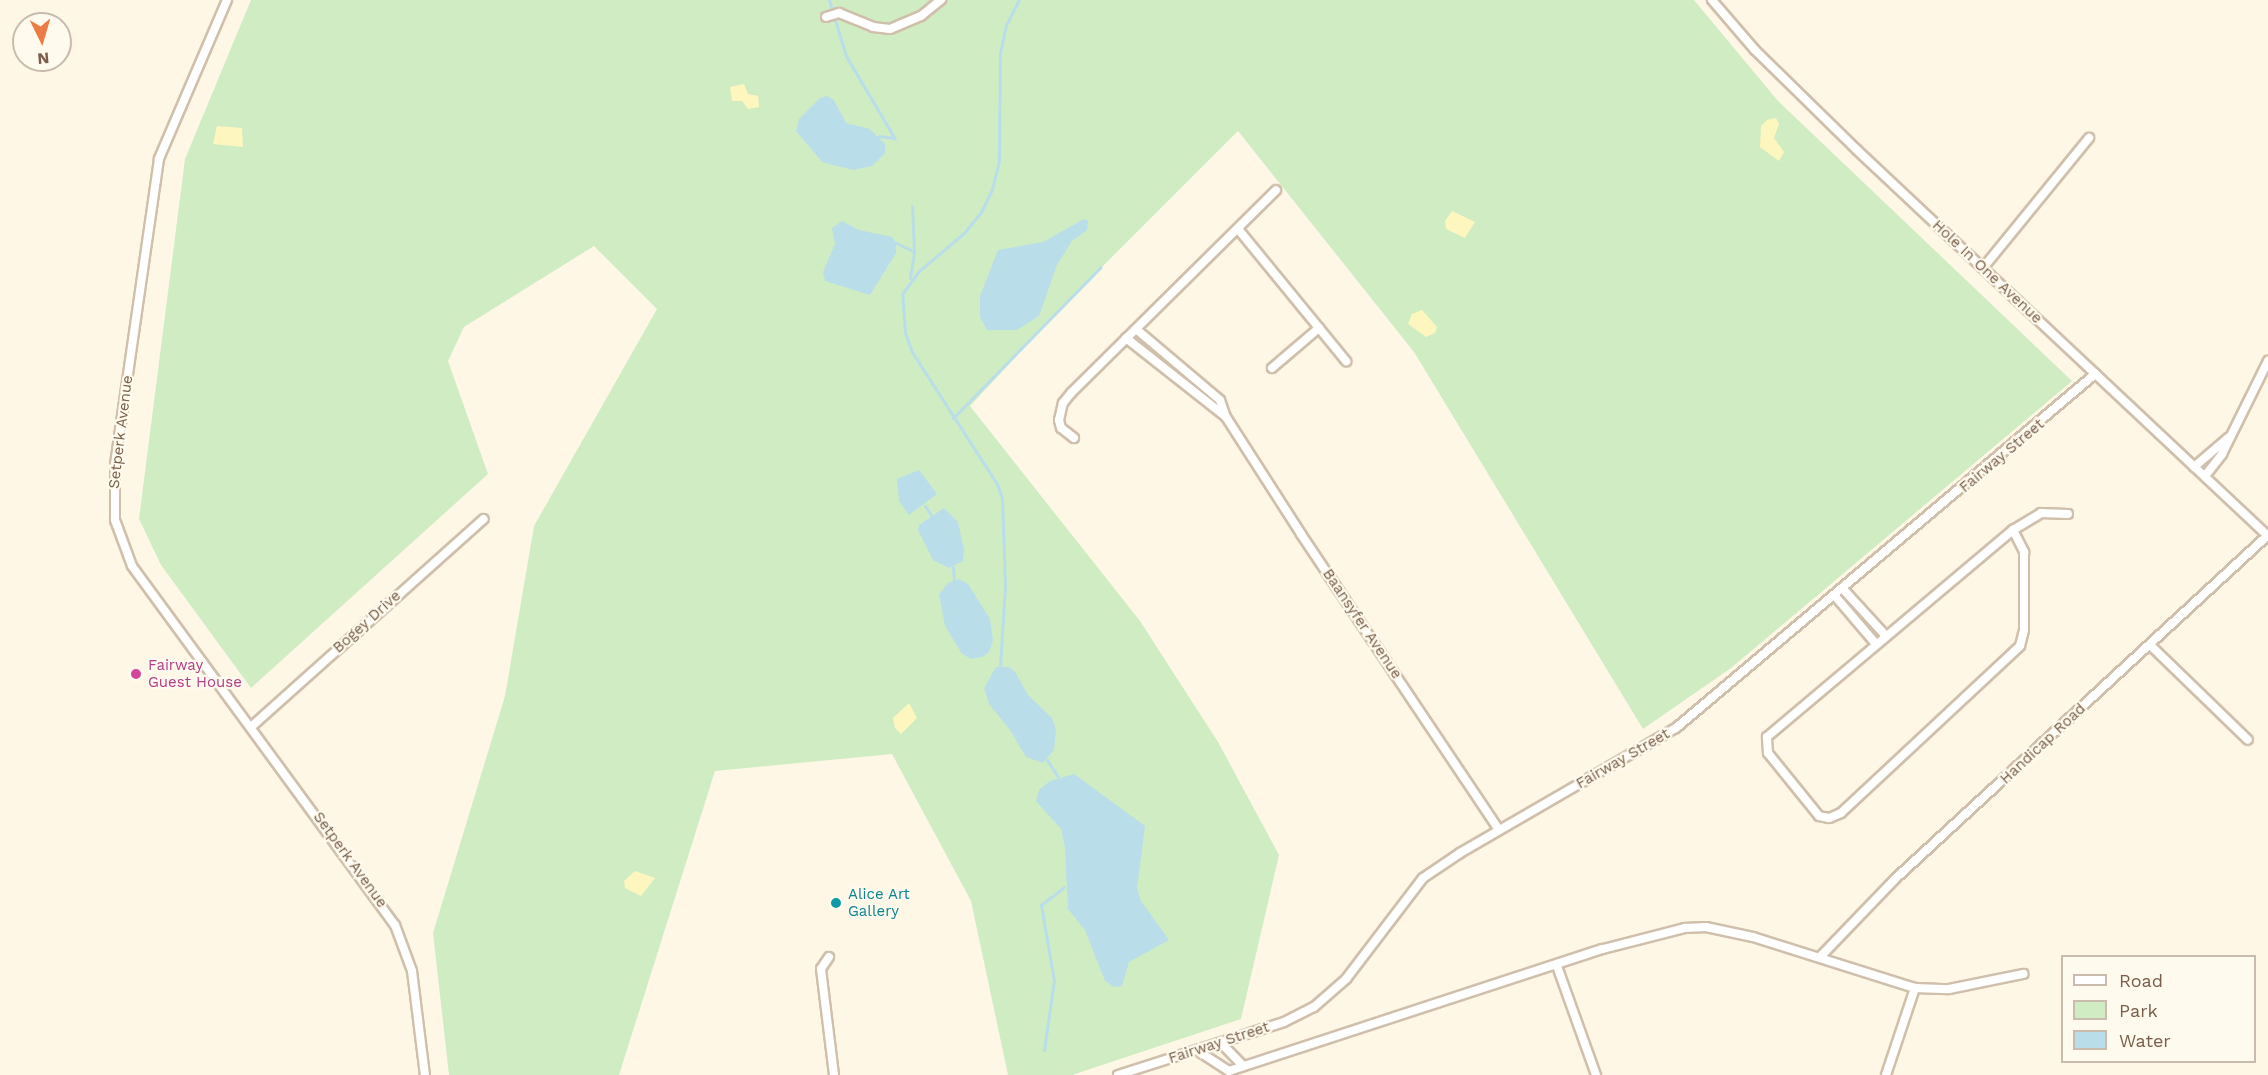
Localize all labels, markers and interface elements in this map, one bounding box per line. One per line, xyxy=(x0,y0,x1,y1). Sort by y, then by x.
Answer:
north arrow xyxy=(12,12,72,72)
text: N xyxy=(37,48,50,68)
street label: Hole In One Avenue xyxy=(1928,216,2046,328)
street label: Setperk Avenue xyxy=(105,374,137,490)
street label: Fairway Street xyxy=(1956,415,2048,497)
street label: Baansyfer Avenue xyxy=(1318,565,1406,683)
street label: Bogey Drive xyxy=(329,587,405,657)
place label: Fairway Guest House xyxy=(148,656,242,691)
marker: Fairway Guest House xyxy=(129,667,143,681)
street label: Handicap Road xyxy=(1997,700,2089,788)
street label: Fairway Street xyxy=(1573,725,1673,793)
street label: Setperk Avenue xyxy=(309,808,391,912)
place label: Alice Art Gallery xyxy=(848,885,911,920)
marker: Alice Art Gallery xyxy=(829,896,843,910)
legend xyxy=(2061,955,2256,1063)
text: Road xyxy=(2119,970,2163,991)
text: Park xyxy=(2119,1000,2158,1021)
street label: Fairway Street xyxy=(1166,1018,1272,1068)
text: Water xyxy=(2119,1030,2171,1051)

